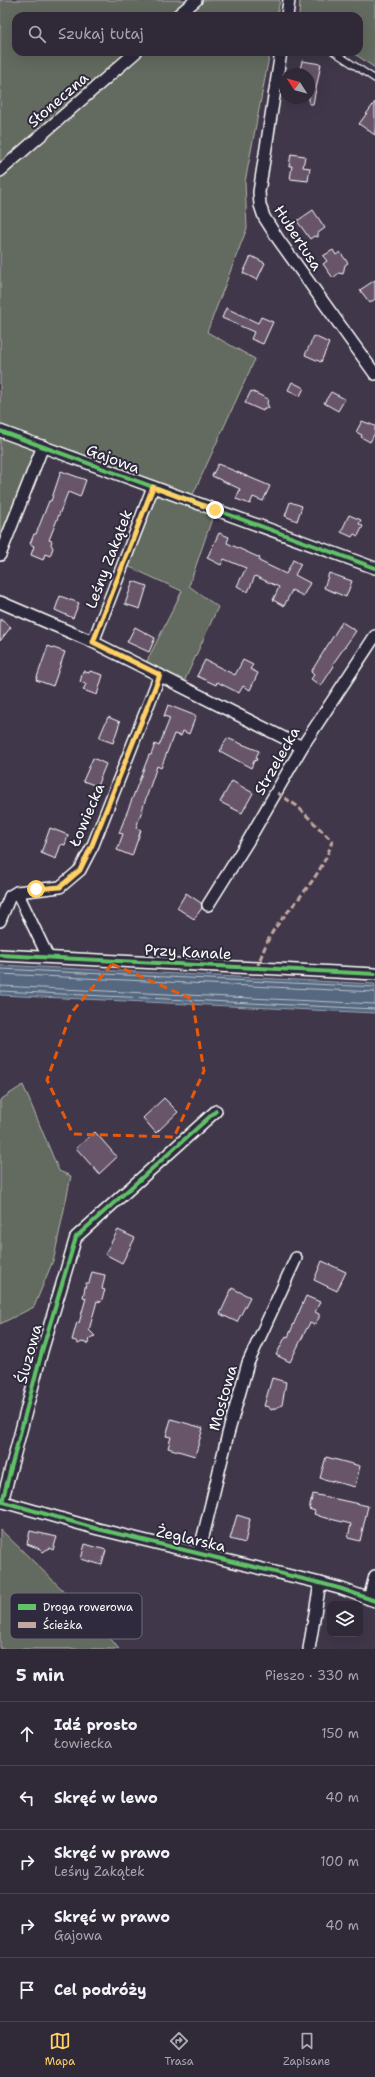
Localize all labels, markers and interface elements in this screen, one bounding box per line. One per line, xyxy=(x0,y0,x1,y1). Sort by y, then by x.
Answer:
search box xyxy=(12,12,363,56)
icon: search xyxy=(26,23,48,45)
text: Szukaj tutaj xyxy=(58,24,144,44)
street label: Słoneczna xyxy=(23,68,93,132)
north arrow xyxy=(279,68,315,104)
street label: Hubertusa xyxy=(269,201,327,275)
street label: Gajowa xyxy=(84,440,143,479)
route end xyxy=(206,501,224,519)
street label: Leśny Zakątek xyxy=(81,507,137,611)
street label: Strzelecka xyxy=(249,723,305,799)
street label: Łowiecka xyxy=(64,780,110,851)
route start xyxy=(27,880,45,898)
street label: Przy Kanale xyxy=(144,940,232,964)
street label: Śluzowa xyxy=(11,1321,47,1386)
street label: Mostowa xyxy=(204,1362,242,1433)
street label: Żeglarska xyxy=(154,1521,228,1557)
legend xyxy=(10,1593,142,1639)
text: Droga rowerowa xyxy=(43,1600,133,1615)
map controls xyxy=(327,1601,363,1637)
button: layers xyxy=(327,1601,363,1637)
text: Ścieżka xyxy=(43,1617,82,1633)
text: 5 min xyxy=(16,1664,64,1686)
text: Pieszo · 330 m xyxy=(265,1667,359,1684)
text: Idź prosto xyxy=(54,1715,138,1735)
icon: ahead xyxy=(16,1723,38,1745)
text: 150 m xyxy=(321,1725,359,1742)
text: Łowiecka xyxy=(54,1735,112,1752)
icon: left xyxy=(16,1787,38,1809)
text: Skręć w lewo xyxy=(54,1788,158,1808)
text: 40 m xyxy=(325,1789,359,1806)
text: Skręć w prawo xyxy=(54,1843,170,1863)
icon: right xyxy=(16,1851,38,1873)
text: 100 m xyxy=(320,1853,359,1870)
text: Leśny Zakątek xyxy=(54,1863,145,1880)
text: Skręć w prawo xyxy=(54,1907,170,1927)
icon: right xyxy=(16,1915,38,1937)
text: 40 m xyxy=(325,1917,359,1934)
text: Gajowa xyxy=(54,1927,102,1944)
icon: arrive xyxy=(16,1979,38,2001)
text: Cel podróży xyxy=(54,1980,146,2000)
tab: Mapa xyxy=(45,2030,75,2069)
tab: Trasa xyxy=(164,2030,194,2069)
tab: Zapisane xyxy=(283,2030,330,2069)

